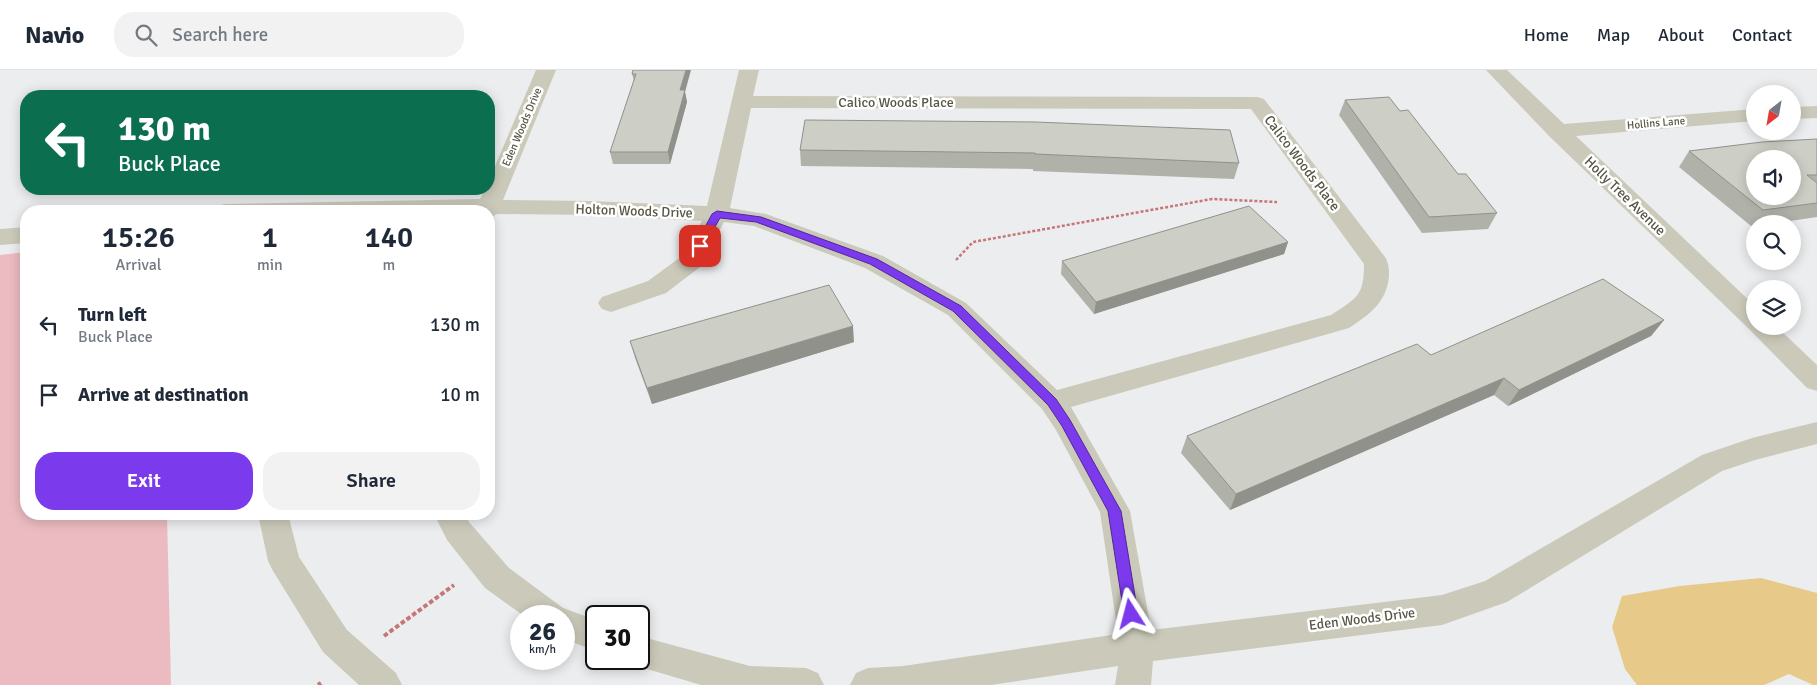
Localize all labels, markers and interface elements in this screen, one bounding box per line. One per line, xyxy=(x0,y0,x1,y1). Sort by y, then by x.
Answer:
search box xyxy=(114,12,464,57)
text: Navio xyxy=(25,20,84,50)
icon: search xyxy=(132,21,160,49)
text: Search here xyxy=(172,23,268,47)
text: Home xyxy=(1524,24,1569,46)
text: Map xyxy=(1597,24,1630,46)
text: About xyxy=(1658,24,1704,46)
text: Contact xyxy=(1732,24,1792,46)
north arrow xyxy=(1746,85,1801,140)
map controls xyxy=(1746,85,1801,335)
street label: Eden Woods Drive xyxy=(500,86,544,168)
street label: Calico Woods Place xyxy=(838,94,954,111)
text: 130 m xyxy=(118,107,211,150)
icon: left xyxy=(35,110,100,175)
street label: Calico Woods Place xyxy=(1260,112,1344,214)
street label: Hollins Lane xyxy=(1626,114,1686,132)
text: Buck Place xyxy=(118,150,221,177)
button: sound xyxy=(1746,150,1801,205)
street label: Holly Tree Avenue xyxy=(1581,153,1669,239)
street label: Holton Woods Drive xyxy=(575,200,693,222)
button: search xyxy=(1746,215,1801,270)
text: 15:26 xyxy=(102,219,175,256)
text: 1 xyxy=(262,219,278,256)
text: 140 xyxy=(365,219,413,256)
pin xyxy=(679,225,721,267)
icon: arrive xyxy=(686,232,714,260)
text: Arrival xyxy=(115,255,161,275)
text: min xyxy=(257,255,283,275)
text: m xyxy=(382,255,395,275)
button: layers xyxy=(1746,280,1801,335)
text: Turn left xyxy=(78,303,147,327)
icon: left xyxy=(35,311,63,339)
text: 130 m xyxy=(430,313,480,337)
text: Buck Place xyxy=(78,327,153,347)
icon: arrive xyxy=(35,381,63,409)
text: Arrive at destination xyxy=(78,383,249,407)
text: 10 m xyxy=(440,383,480,407)
button: Exit xyxy=(35,452,253,510)
button: Share xyxy=(263,452,480,510)
position arrow xyxy=(1104,587,1156,639)
street label: Eden Woods Drive xyxy=(1308,604,1416,634)
speed limit sign: 30 xyxy=(585,605,650,670)
text: 26 xyxy=(529,616,556,647)
text: km/h xyxy=(529,642,556,657)

